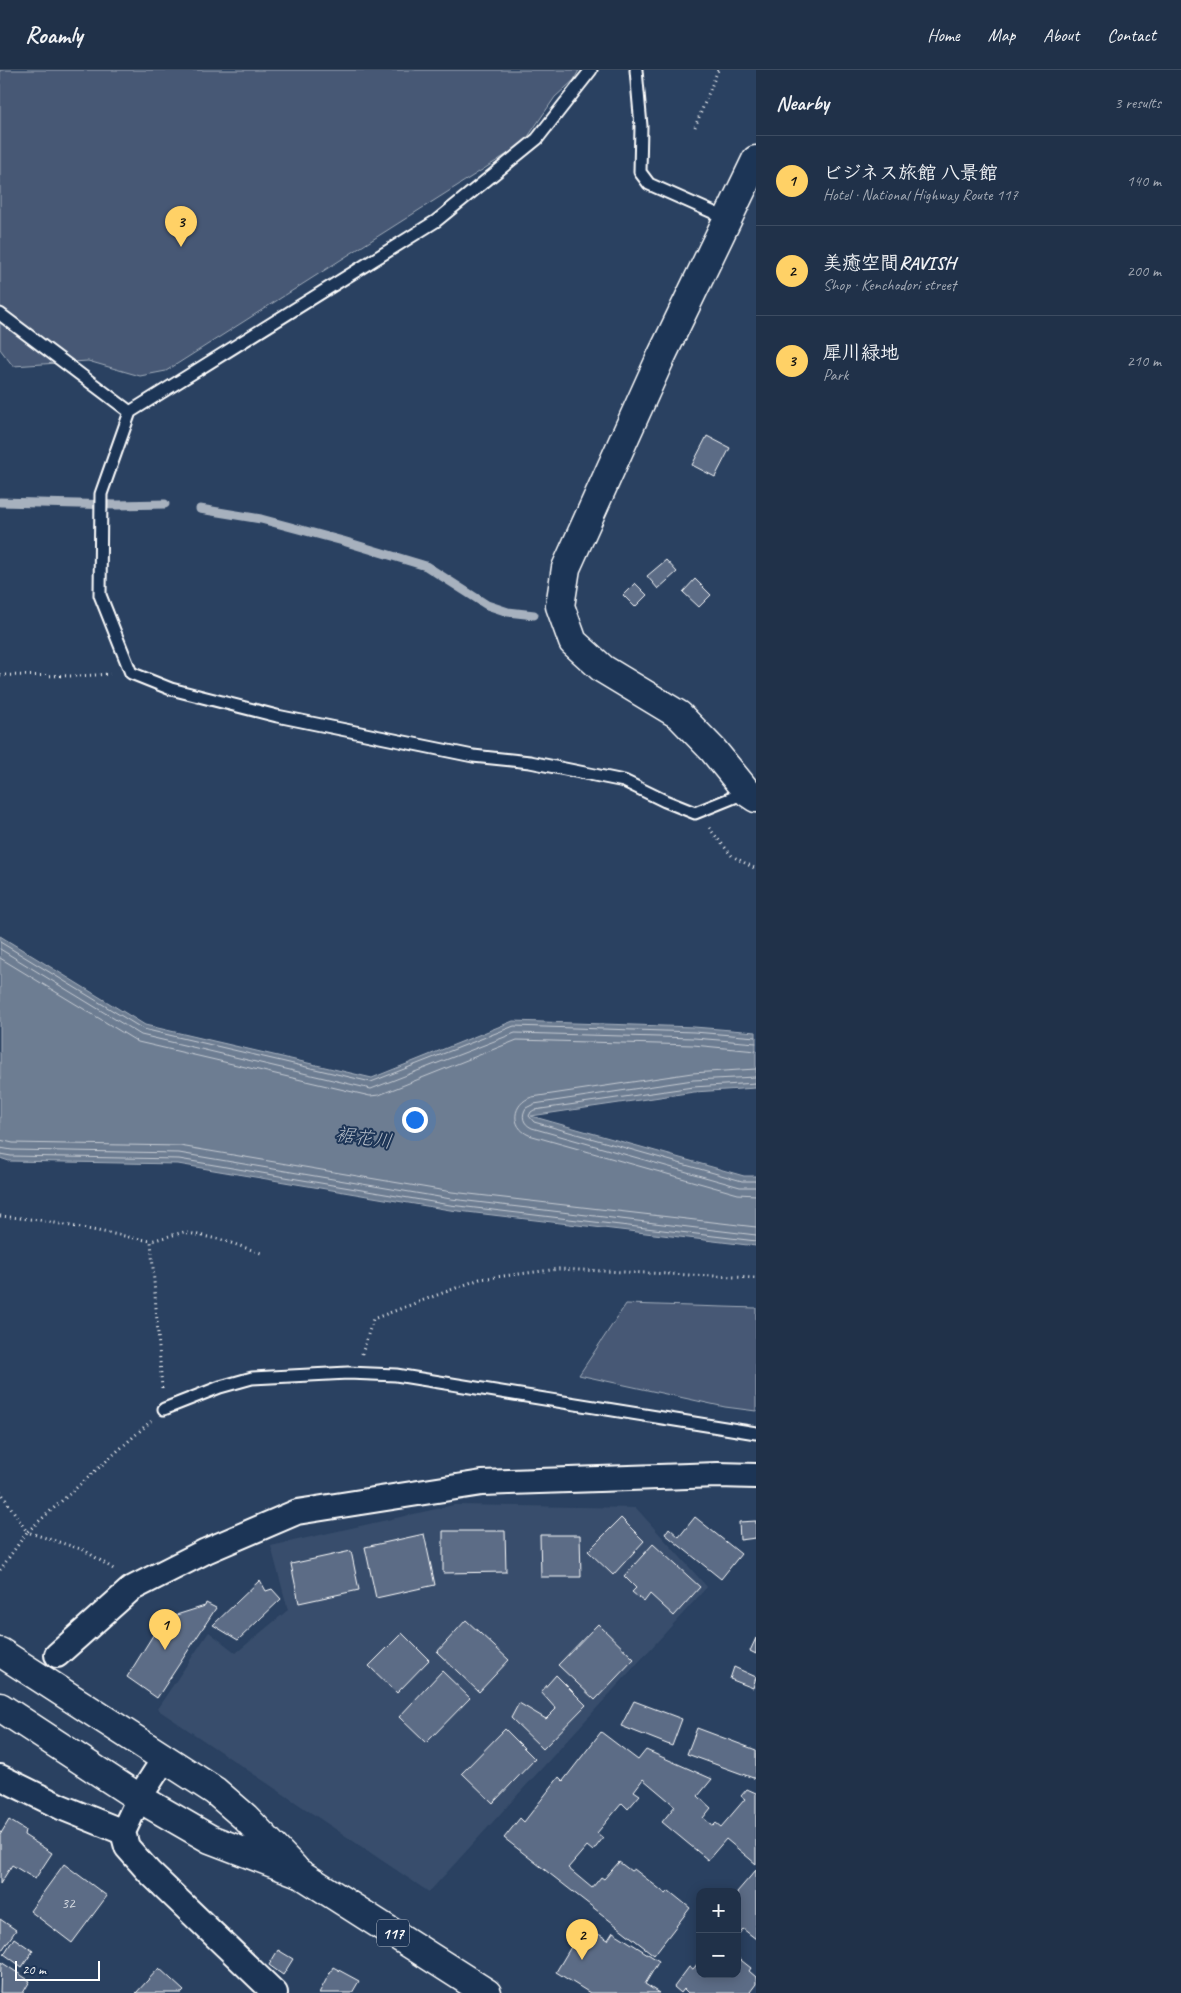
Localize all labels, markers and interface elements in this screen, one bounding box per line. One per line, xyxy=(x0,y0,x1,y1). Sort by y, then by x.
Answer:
text: Roamly xyxy=(25,20,82,50)
text: Home xyxy=(927,24,960,46)
text: Map xyxy=(988,24,1015,46)
text: About xyxy=(1043,24,1079,46)
text: Contact xyxy=(1107,24,1156,46)
text: Nearby xyxy=(776,90,829,116)
text: 3 results xyxy=(1114,93,1161,113)
text: ビジネス旅館 八景館 xyxy=(823,161,998,185)
text: 1 xyxy=(788,171,796,191)
text: 140 m xyxy=(1127,171,1161,191)
text: Hotel · National Highway Route 117 xyxy=(823,185,1018,205)
pin: 3 xyxy=(165,206,197,247)
text: 美癒空間RAVISH xyxy=(823,251,955,275)
text: 2 xyxy=(788,261,796,281)
text: 200 m xyxy=(1127,261,1161,281)
text: Shop · Kenchodori street xyxy=(823,275,956,295)
text: 犀川緑地 xyxy=(823,341,899,365)
text: 3 xyxy=(788,351,796,371)
text: 210 m xyxy=(1127,351,1161,371)
text: Park xyxy=(823,365,848,385)
your location xyxy=(402,1107,428,1133)
water label: 裾花川 xyxy=(334,1122,394,1154)
pin: 1 xyxy=(149,1609,181,1650)
map controls xyxy=(696,1888,741,1978)
button: + xyxy=(696,1888,741,1933)
house number: 32 xyxy=(61,1894,76,1913)
pin: 2 xyxy=(566,1919,598,1960)
road number: 117 xyxy=(377,1920,409,1946)
button: − xyxy=(696,1933,741,1978)
scale bar xyxy=(15,1958,100,1981)
text: 20 m xyxy=(22,1961,46,1978)

